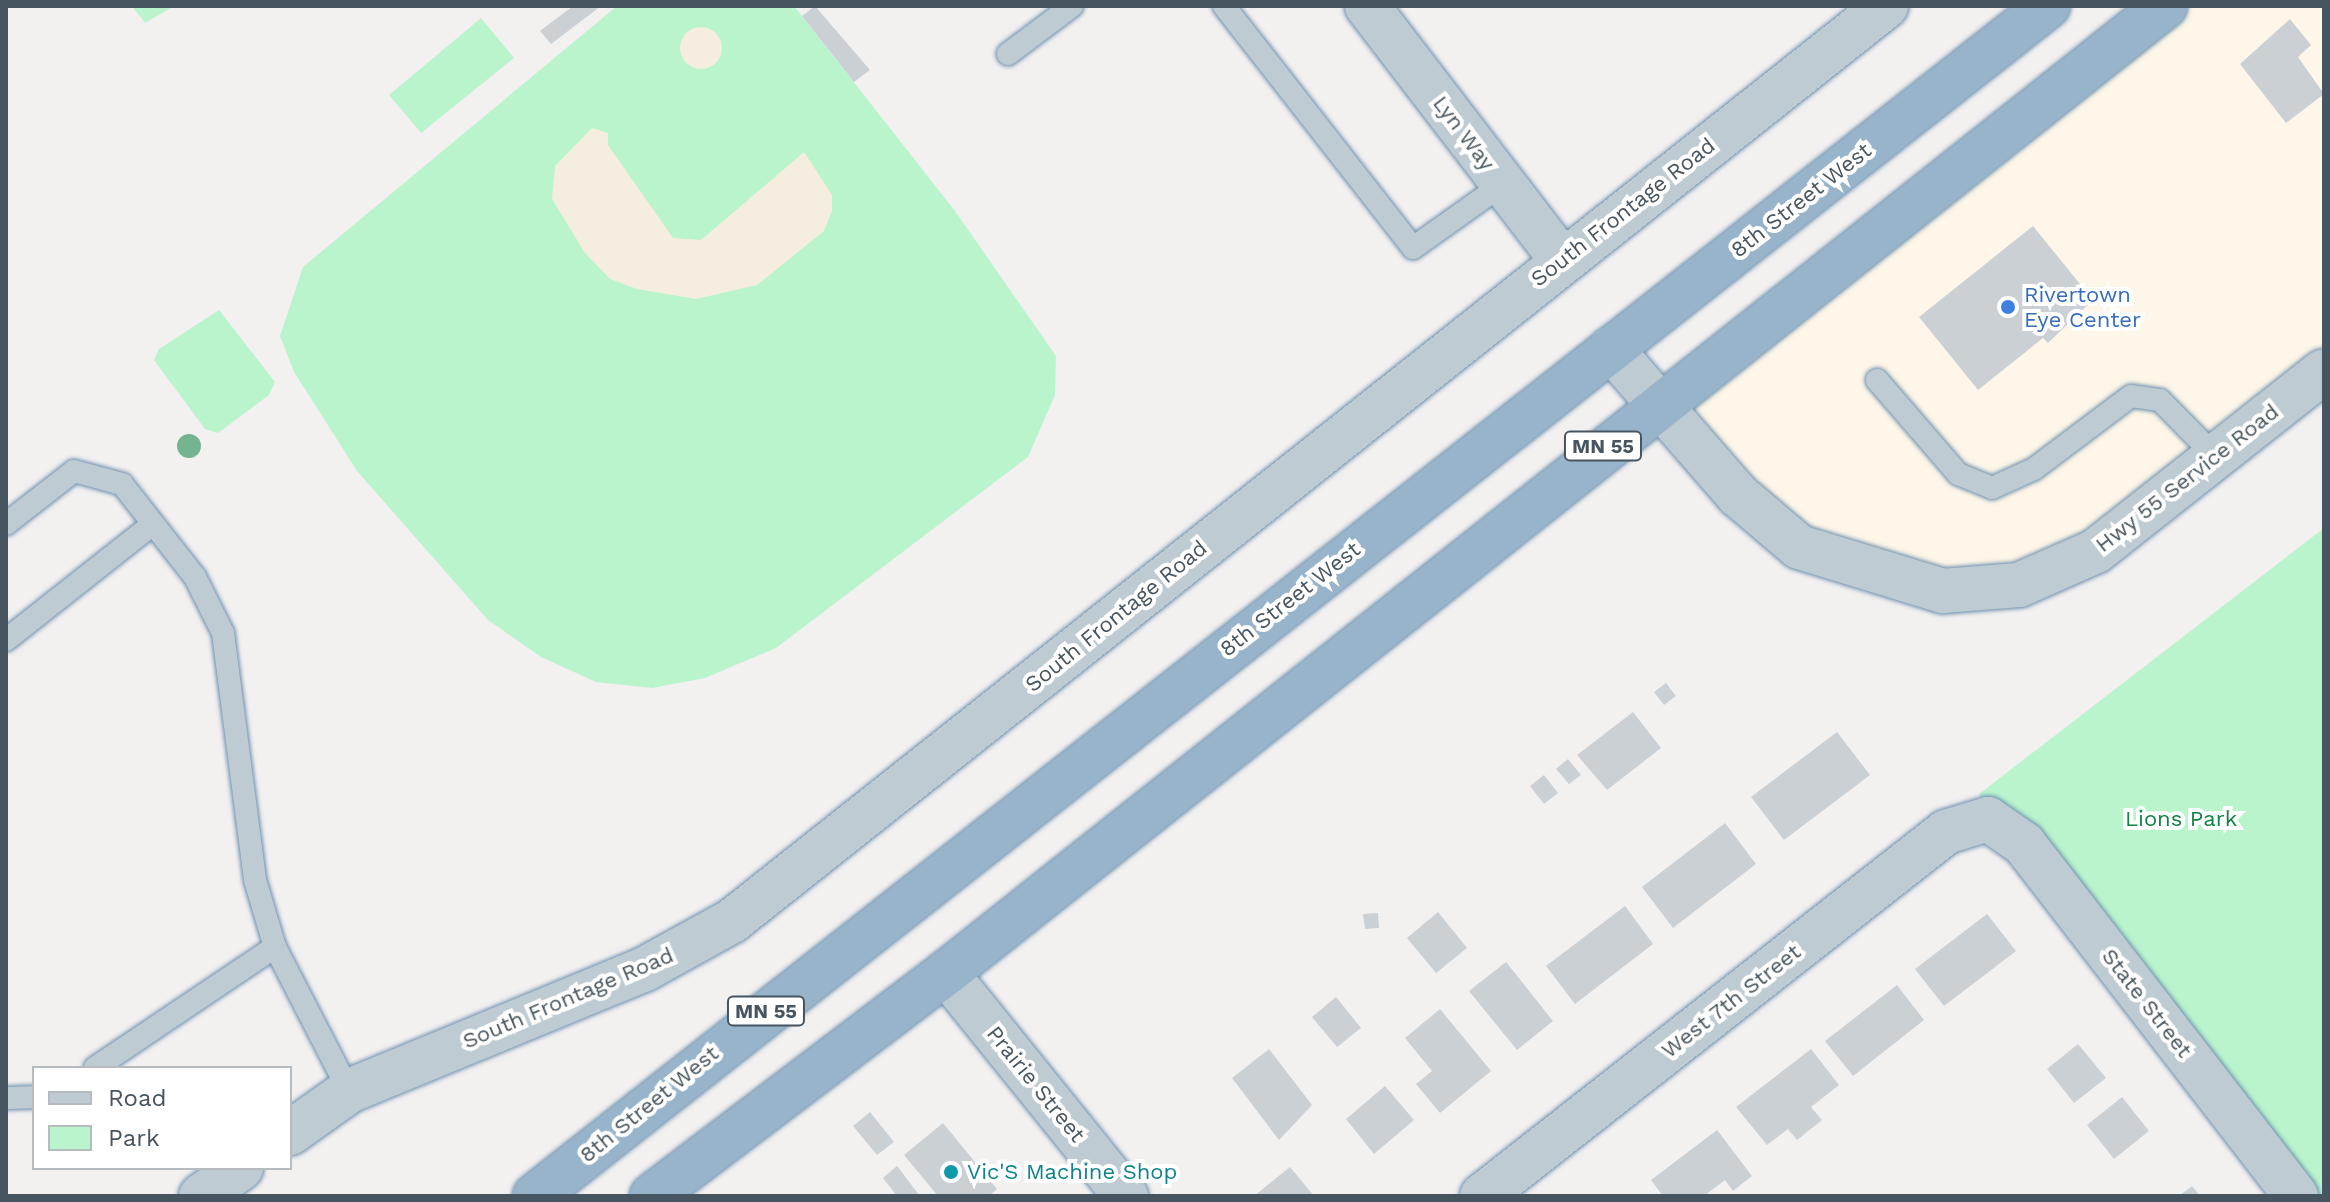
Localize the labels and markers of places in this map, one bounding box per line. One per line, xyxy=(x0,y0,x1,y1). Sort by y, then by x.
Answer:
place label: Rivertown Eye Center xyxy=(2024,281,2141,332)
marker: Rivertown Eye Center xyxy=(1999,298,2017,316)
place label: Vic'S Machine Shop xyxy=(967,1159,1177,1185)
marker: Vic'S Machine Shop xyxy=(942,1163,960,1181)

